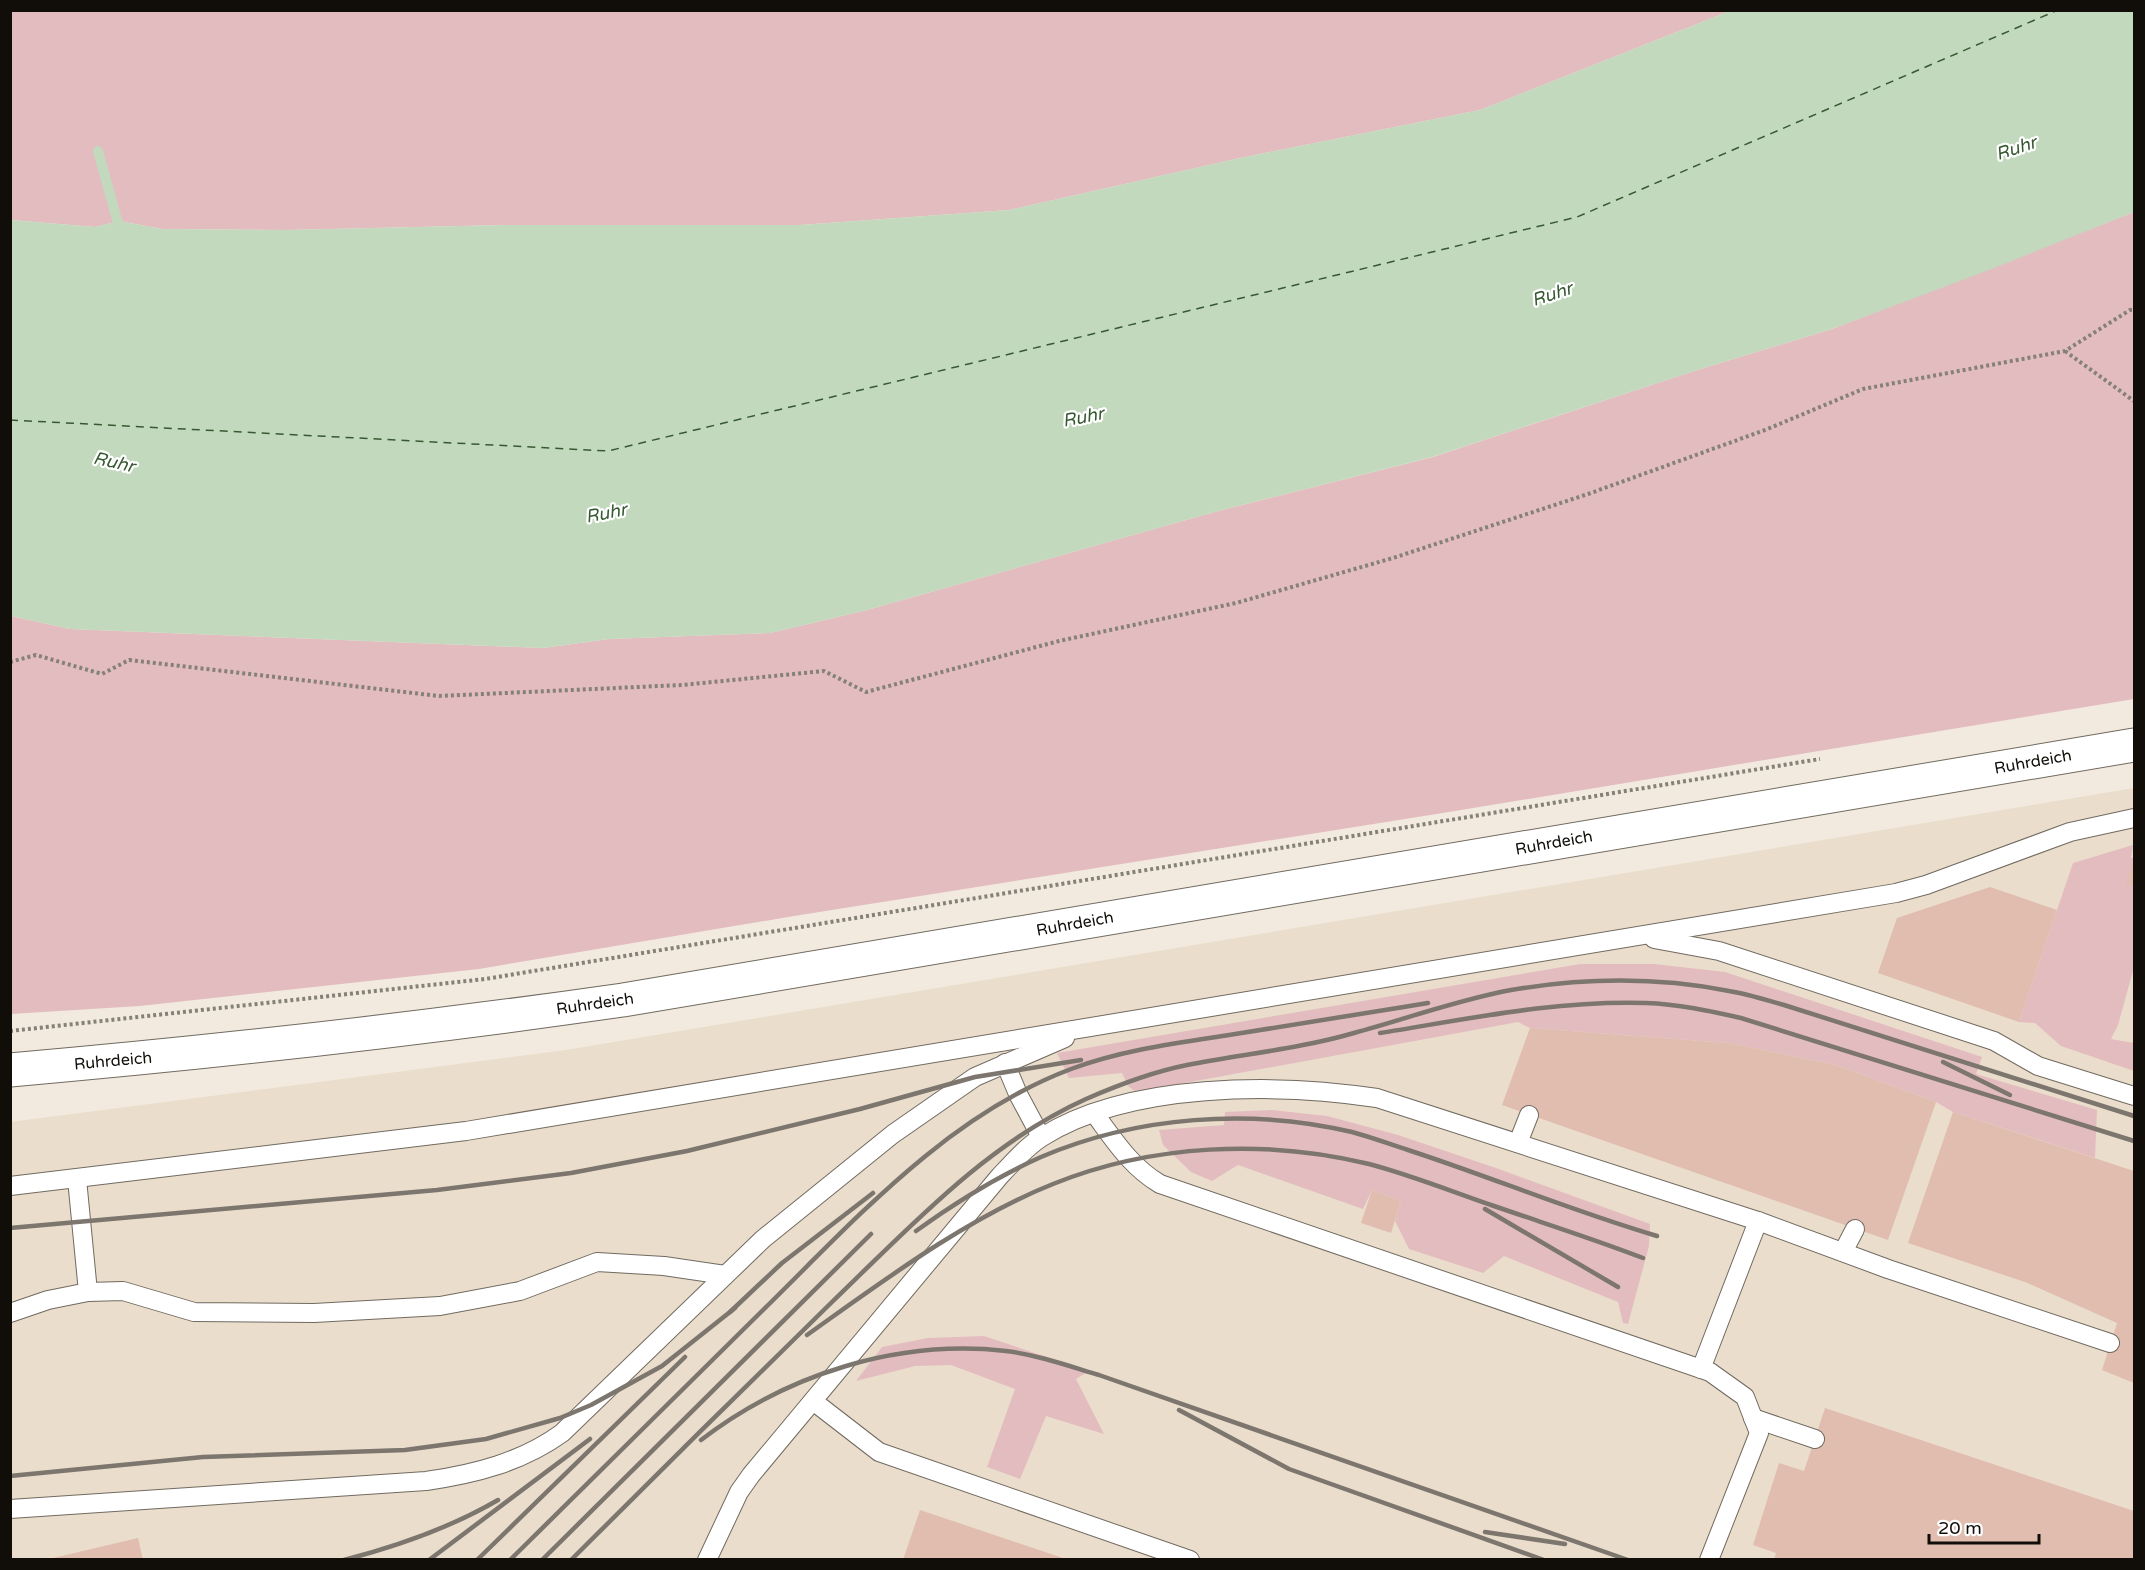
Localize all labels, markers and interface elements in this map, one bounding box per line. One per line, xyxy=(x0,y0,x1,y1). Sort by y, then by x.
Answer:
water label: Ruhr xyxy=(1993,130,2041,165)
water label: Ruhr xyxy=(1529,276,1577,311)
water label: Ruhr xyxy=(1060,402,1108,432)
water label: Ruhr xyxy=(91,447,139,478)
water label: Ruhr xyxy=(583,498,631,528)
street label: Ruhrdeich xyxy=(1993,745,2073,779)
street label: Ruhrdeich xyxy=(1514,826,1594,860)
street label: Ruhrdeich xyxy=(1035,907,1115,941)
street label: Ruhrdeich xyxy=(555,989,635,1019)
street label: Ruhrdeich xyxy=(73,1048,153,1074)
scale bar xyxy=(1929,1507,2038,1545)
text: 20 m xyxy=(1938,1517,1982,1539)

